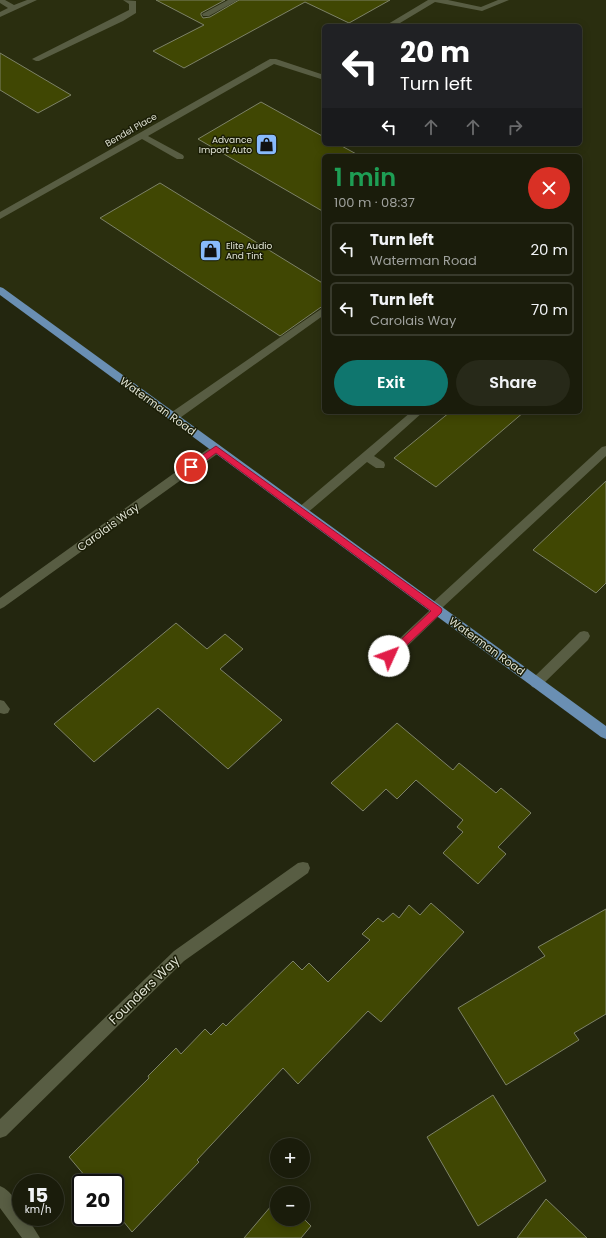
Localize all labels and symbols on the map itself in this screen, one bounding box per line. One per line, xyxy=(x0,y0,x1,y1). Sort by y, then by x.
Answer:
street label: Bendel Place xyxy=(103,110,159,150)
shop icon: Advance Import Auto xyxy=(254,132,280,158)
place label: Advance Import Auto xyxy=(199,134,252,156)
shop icon: Elite Audio And Tint xyxy=(198,238,224,264)
place label: Elite Audio And Tint xyxy=(226,240,272,262)
street label: Waterman Road xyxy=(117,373,199,439)
pin xyxy=(174,450,208,484)
street label: Carolais Way xyxy=(74,499,143,555)
street label: Waterman Road xyxy=(446,613,528,679)
position arrow xyxy=(368,635,410,677)
street label: Founders Way xyxy=(104,951,184,1029)
speed limit sign: 20 xyxy=(72,1174,124,1226)

